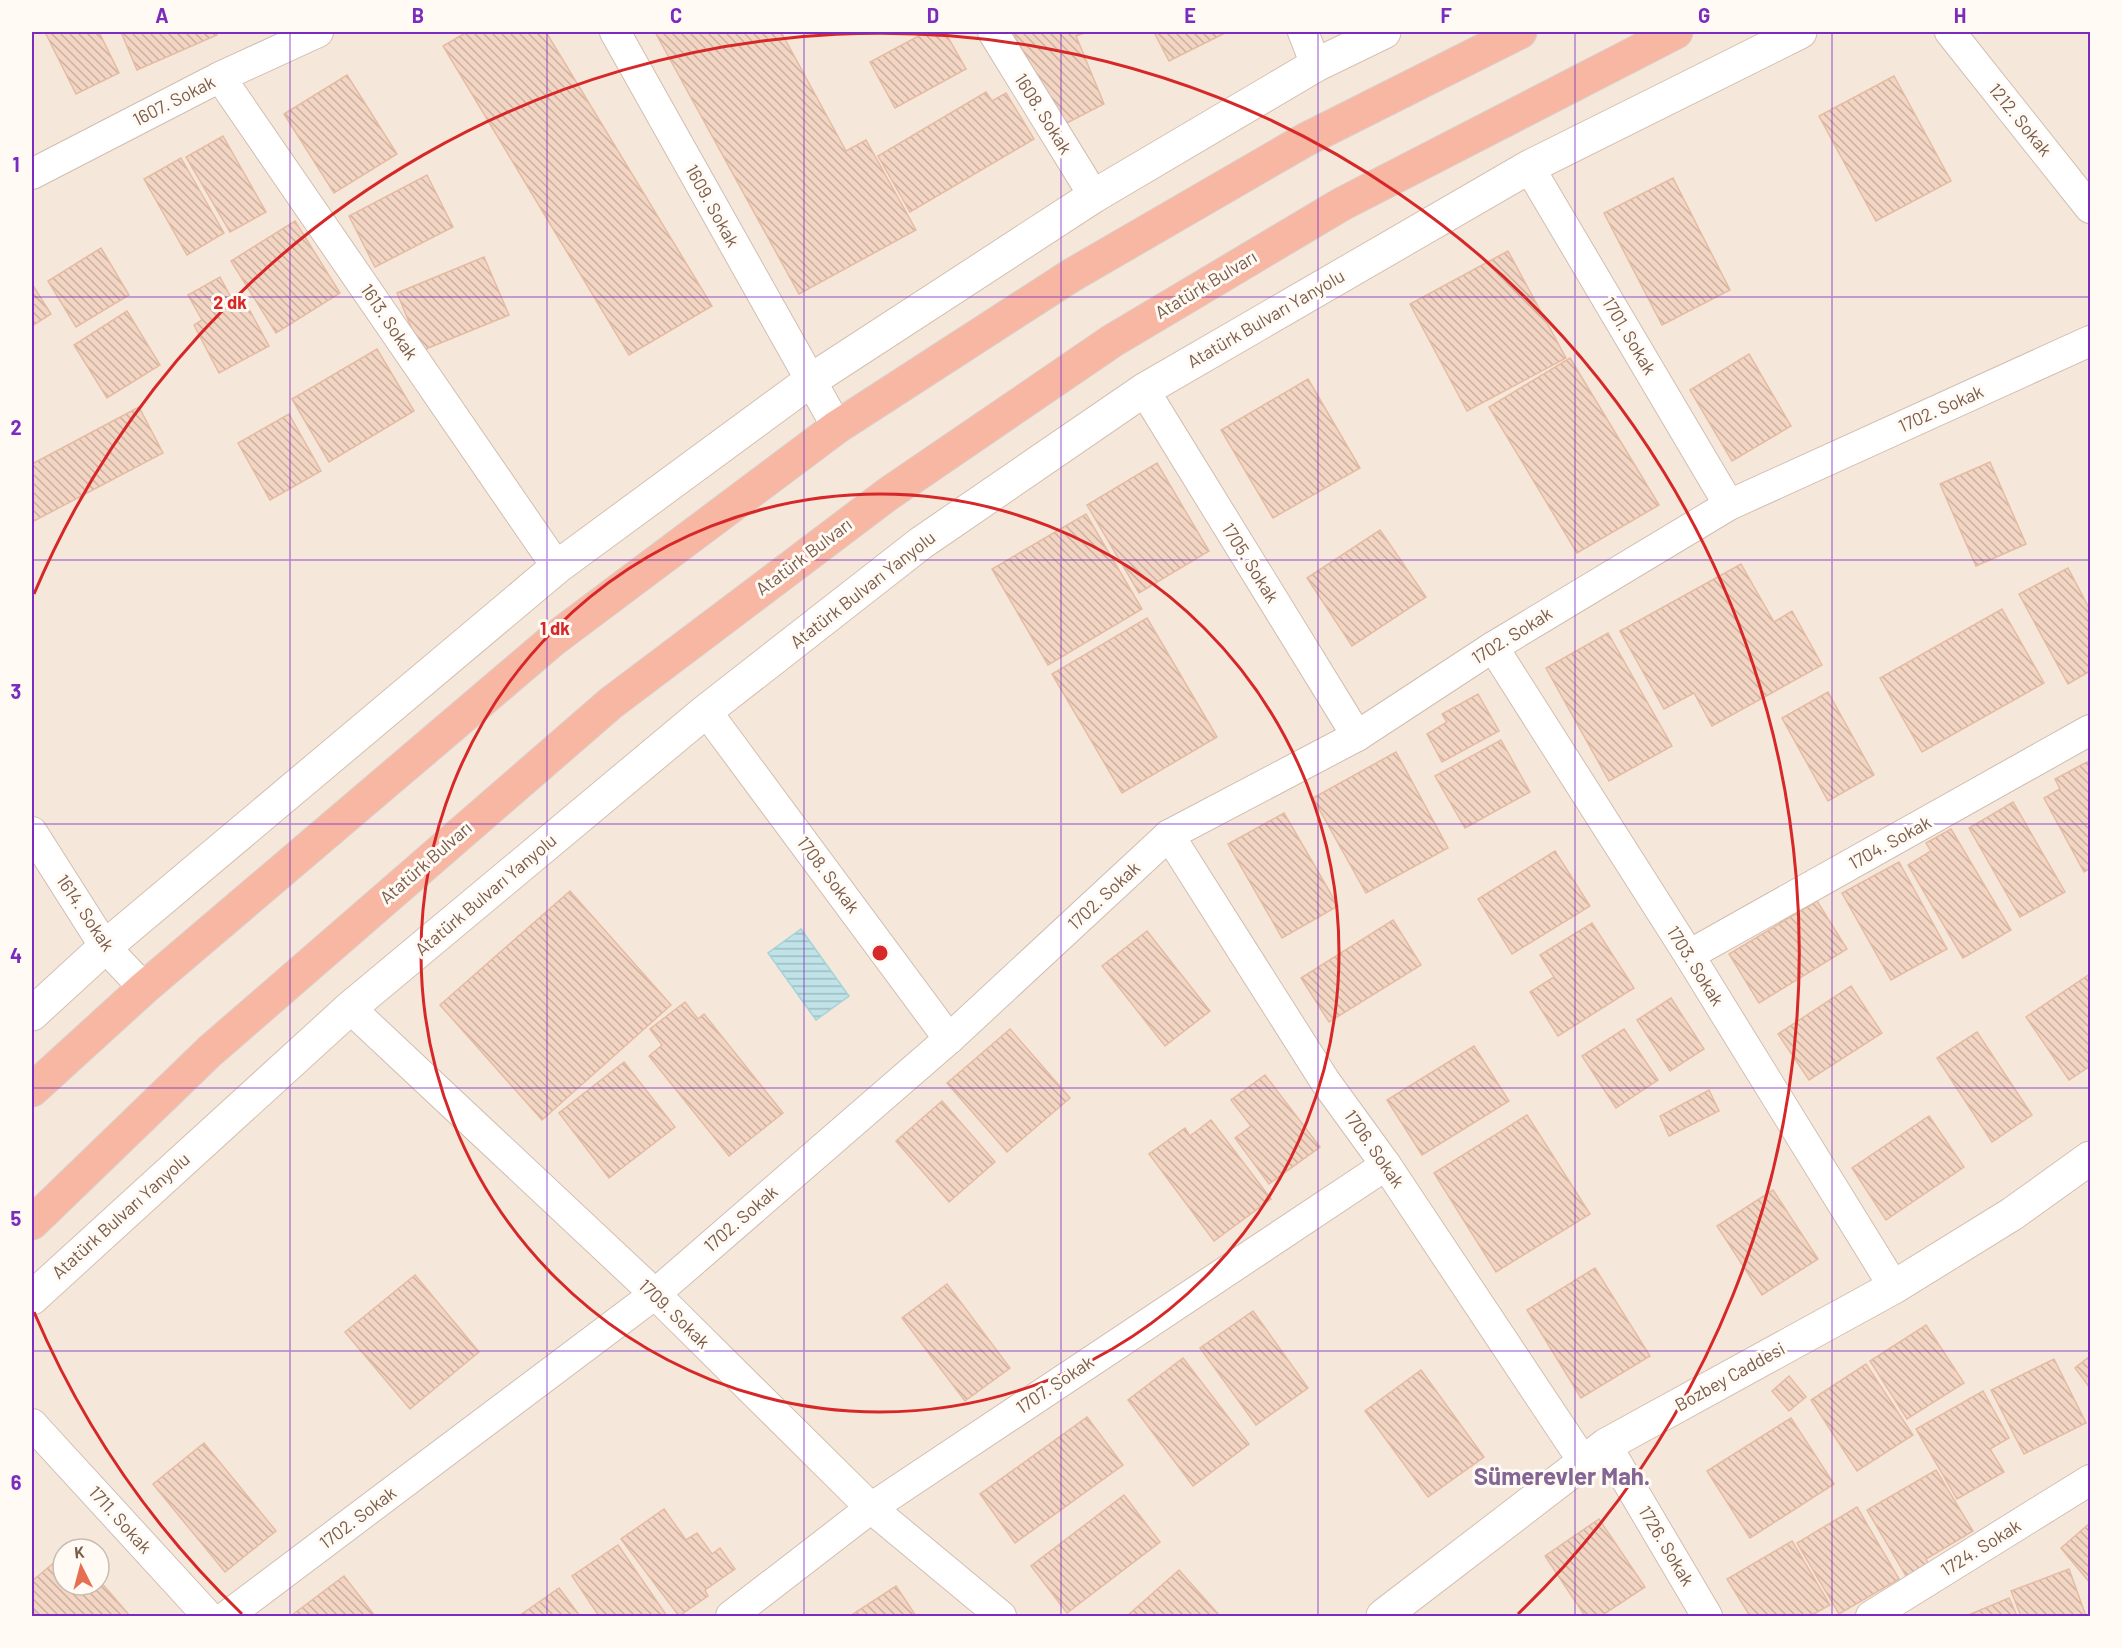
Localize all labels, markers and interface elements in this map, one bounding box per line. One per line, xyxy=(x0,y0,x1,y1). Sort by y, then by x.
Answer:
text: A xyxy=(155,3,169,27)
text: B xyxy=(412,3,424,27)
text: C xyxy=(670,3,682,27)
text: D xyxy=(927,3,939,27)
text: E xyxy=(1184,3,1196,27)
text: F xyxy=(1440,3,1452,27)
text: G xyxy=(1698,3,1710,27)
text: H xyxy=(1954,3,1966,27)
street label: 1608. Sokak xyxy=(1010,69,1077,158)
street label: 1607. Sokak xyxy=(129,70,218,130)
street label: 1212. Sokak xyxy=(1985,78,2057,160)
text: 1 xyxy=(12,152,20,176)
street label: 1609. Sokak xyxy=(681,160,745,251)
street label: Atatürk Bulvarı xyxy=(1151,245,1260,323)
street label: Atatürk Bulvarı Yanyolu xyxy=(1183,264,1348,372)
street label: 1613. Sokak xyxy=(356,279,423,364)
text: 2 dk xyxy=(213,291,247,313)
street label: 1701. Sokak xyxy=(1598,293,1662,378)
street label: 1702. Sokak xyxy=(1895,380,1986,437)
text: 2 xyxy=(10,415,22,439)
street label: Atatürk Bulvarı xyxy=(751,513,856,599)
street label: 1705. Sokak xyxy=(1218,518,1284,607)
street label: Atatürk Bulvarı Yanyolu xyxy=(786,526,939,653)
street label: 1702. Sokak xyxy=(1467,602,1556,668)
text: 1 dk xyxy=(540,617,570,639)
text: 3 xyxy=(11,679,21,703)
street label: 1704. Sokak xyxy=(1844,810,1935,874)
street label: Atatürk Bulvarı xyxy=(375,816,476,908)
street label: Atatürk Bulvarı Yanyolu xyxy=(410,829,561,960)
street label: 1708. Sokak xyxy=(793,832,865,917)
street label: 1702. Sokak xyxy=(1063,856,1144,934)
street label: 1614. Sokak xyxy=(52,870,119,955)
street label: 1703. Sokak xyxy=(1663,921,1729,1010)
text: 4 xyxy=(10,943,22,967)
centre of rings xyxy=(870,943,890,963)
street label: 1706. Sokak xyxy=(1340,1105,1410,1192)
street label: Atatürk Bulvarı Yanyolu xyxy=(47,1148,194,1283)
street label: 1702. Sokak xyxy=(699,1180,782,1256)
text: 5 xyxy=(11,1206,22,1230)
street label: 1709. Sokak xyxy=(635,1274,715,1353)
street label: Bozbey Caddesi xyxy=(1671,1337,1788,1415)
street label: 1707. Sokak xyxy=(1012,1350,1097,1418)
district label: Sümerevler Mah. xyxy=(1474,1461,1650,1490)
text: 6 xyxy=(11,1470,22,1494)
street label: 1711. Sokak xyxy=(85,1481,157,1558)
street label: 1702. Sokak xyxy=(315,1481,400,1553)
street label: 1726. Sokak xyxy=(1634,1501,1699,1590)
street label: 1724. Sokak xyxy=(1936,1514,2025,1580)
north arrow xyxy=(51,1537,111,1597)
text: K xyxy=(73,1542,85,1562)

